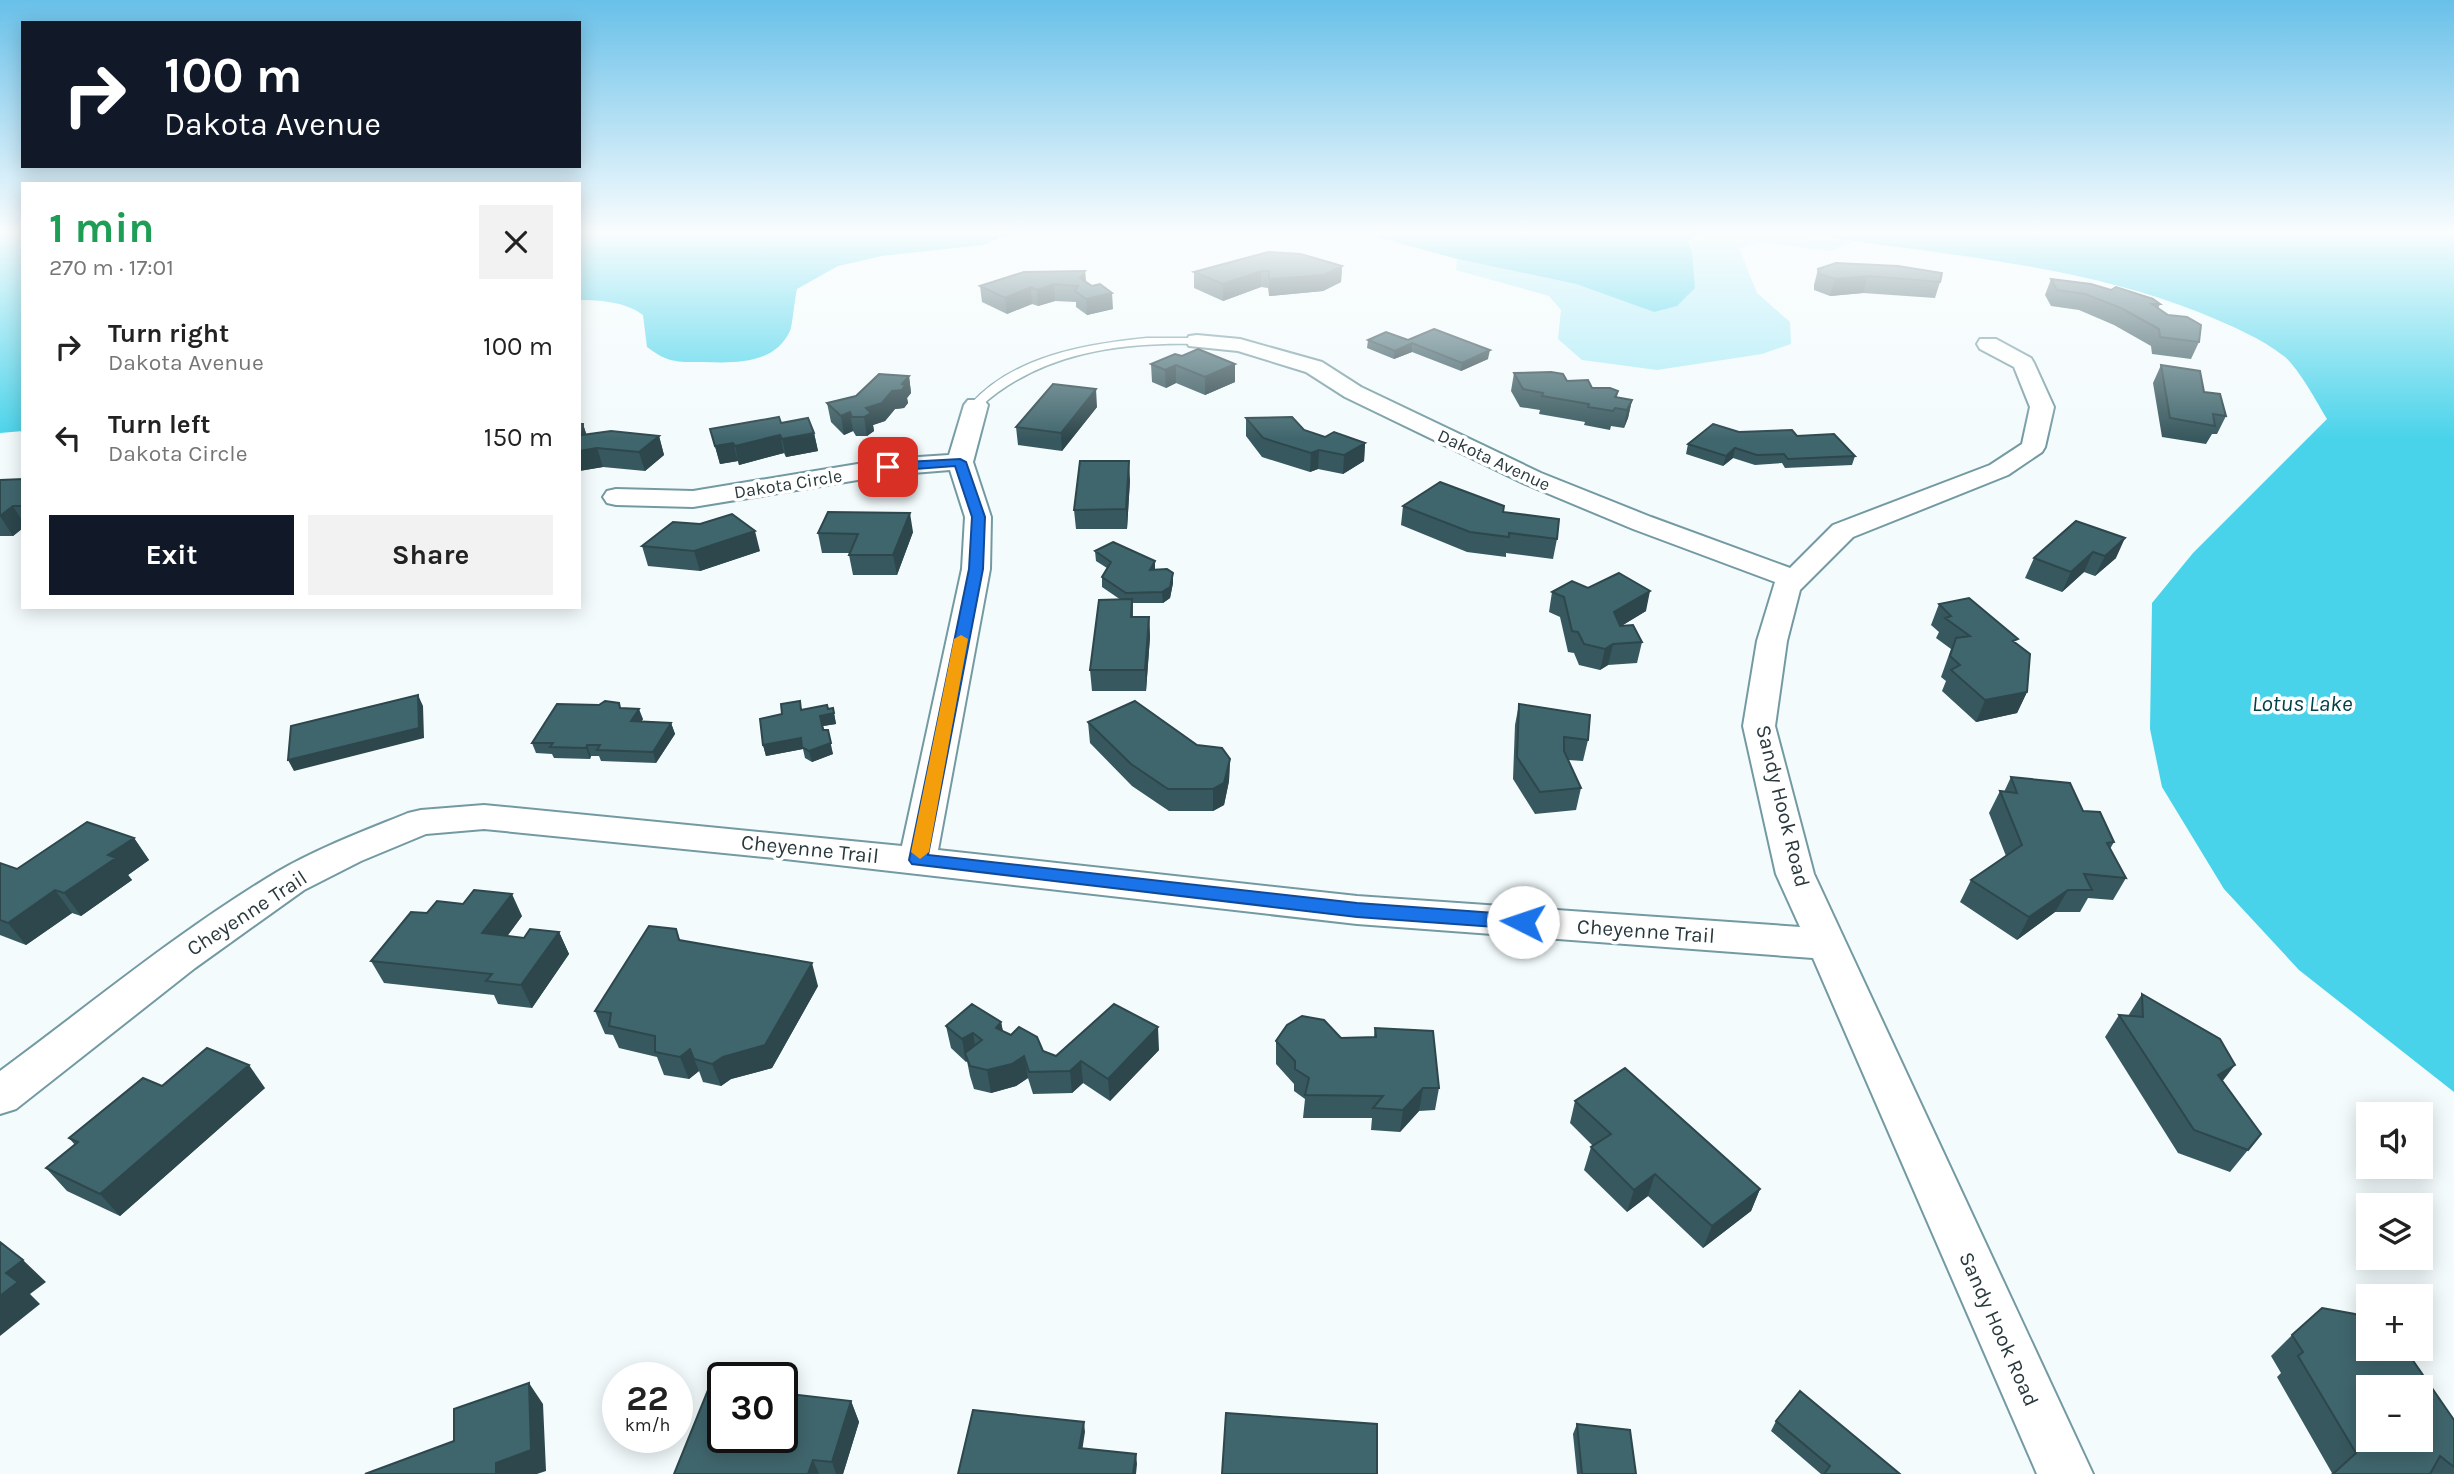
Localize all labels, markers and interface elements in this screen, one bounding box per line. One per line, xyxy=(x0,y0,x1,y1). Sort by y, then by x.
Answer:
text: 100 m xyxy=(164,47,302,104)
icon: right xyxy=(49,49,140,140)
text: Dakota Avenue xyxy=(164,106,381,143)
text: 1 min xyxy=(49,203,154,253)
button: close xyxy=(479,205,553,279)
text: 270 m · 17:01 xyxy=(49,254,174,281)
text: Turn right xyxy=(108,318,229,349)
icon: right xyxy=(49,328,87,366)
text: 100 m xyxy=(483,331,553,362)
text: Dakota Avenue xyxy=(108,349,264,376)
text: Turn left xyxy=(108,409,210,440)
icon: left xyxy=(49,419,87,457)
text: 150 m xyxy=(484,422,553,453)
street label: Dakota Avenue xyxy=(1434,424,1554,496)
pin xyxy=(858,437,918,497)
text: Dakota Circle xyxy=(108,440,248,467)
icon: arrive xyxy=(869,448,907,486)
street label: Dakota Circle xyxy=(732,465,844,503)
button: Exit xyxy=(49,515,294,595)
button: Share xyxy=(308,515,553,595)
water label: Lotus Lake xyxy=(2252,690,2353,717)
street label: Sandy Hook Road xyxy=(1751,722,1815,890)
street label: Cheyenne Trail xyxy=(740,830,880,868)
street label: Cheyenne Trail xyxy=(182,865,312,961)
position arrow xyxy=(1486,885,1560,959)
street label: Cheyenne Trail xyxy=(1576,914,1716,948)
map controls xyxy=(2356,1102,2433,1452)
button: sound xyxy=(2356,1102,2433,1179)
button: layers xyxy=(2356,1193,2433,1270)
street label: Sandy Hook Road xyxy=(1954,1248,2044,1410)
button: + xyxy=(2356,1284,2433,1361)
speed limit sign: 30 xyxy=(707,1362,798,1453)
button: − xyxy=(2356,1375,2433,1452)
text: 22 xyxy=(626,1378,669,1419)
text: km/h xyxy=(625,1414,670,1436)

